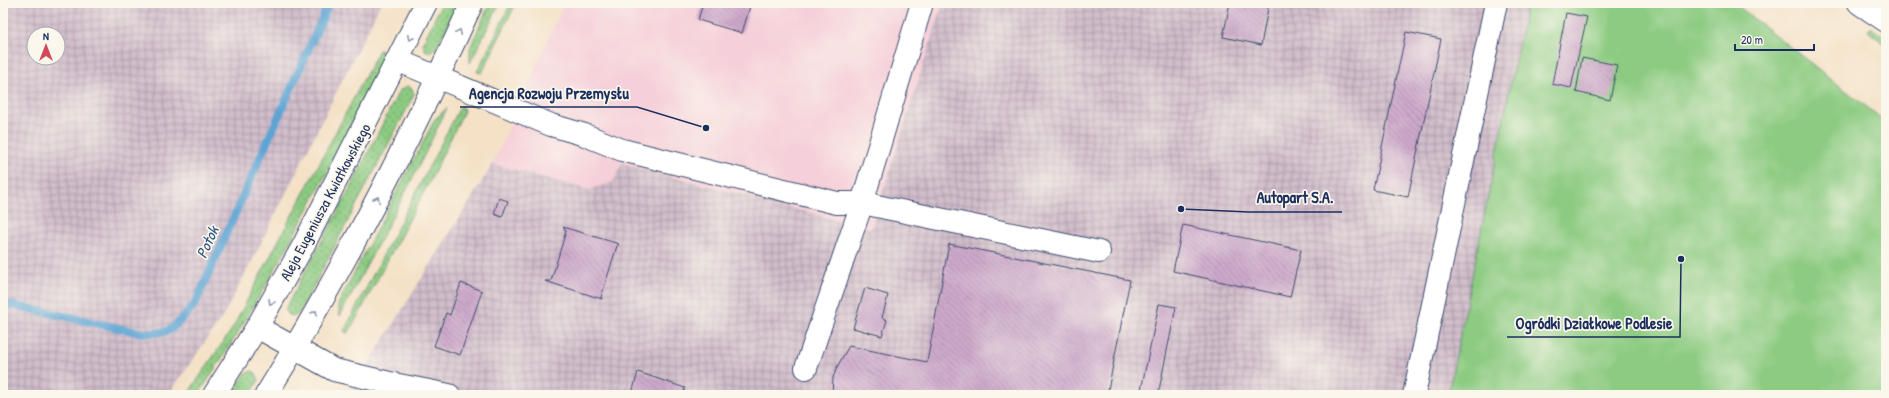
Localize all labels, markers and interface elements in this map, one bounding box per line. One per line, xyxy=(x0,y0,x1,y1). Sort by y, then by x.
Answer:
north arrow xyxy=(26,26,66,66)
scale bar xyxy=(1735,26,1814,52)
text: N xyxy=(43,29,49,43)
one-way arrow xyxy=(454,29,462,37)
text: 20 m xyxy=(1741,31,1763,48)
one-way arrow xyxy=(407,34,415,41)
callout: Agencja Rozwoju Przemysłu xyxy=(460,79,637,107)
text: Agencja Rozwoju Przemysłu xyxy=(469,82,630,105)
street label: Aleja Eugeniusza Kwiatkowskiego xyxy=(275,120,375,284)
callout: Autopart S.A. xyxy=(1249,184,1342,212)
text: Autopart S.A. xyxy=(1257,186,1333,209)
one-way arrow xyxy=(372,196,380,203)
water label: Potok xyxy=(190,221,224,261)
one-way arrow xyxy=(269,298,276,305)
callout: Ogródki Działkowe Podlesie xyxy=(1507,309,1680,337)
one-way arrow xyxy=(310,310,317,318)
text: Ogródki Działkowe Podlesie xyxy=(1516,312,1673,335)

